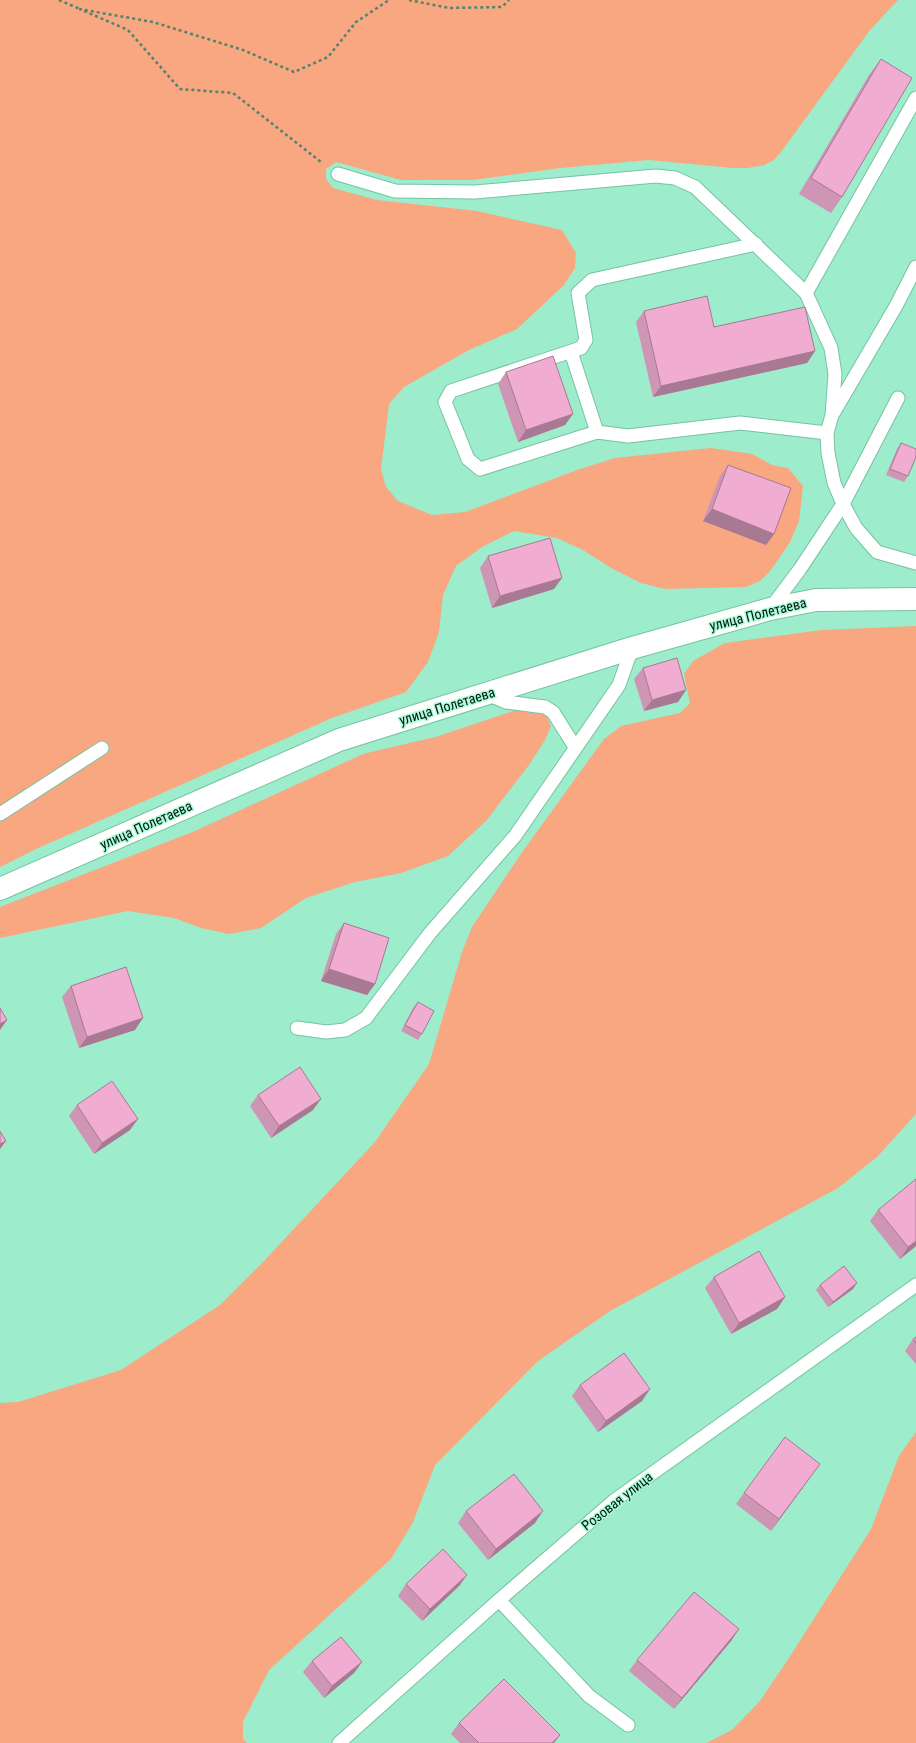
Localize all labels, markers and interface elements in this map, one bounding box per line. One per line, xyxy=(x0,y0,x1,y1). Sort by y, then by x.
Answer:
street label: улица Полетаева xyxy=(708,594,808,634)
street label: улица Полетаева xyxy=(397,684,497,728)
street label: улица Полетаева xyxy=(97,798,195,852)
street label: Розовая улица xyxy=(578,1468,656,1534)

